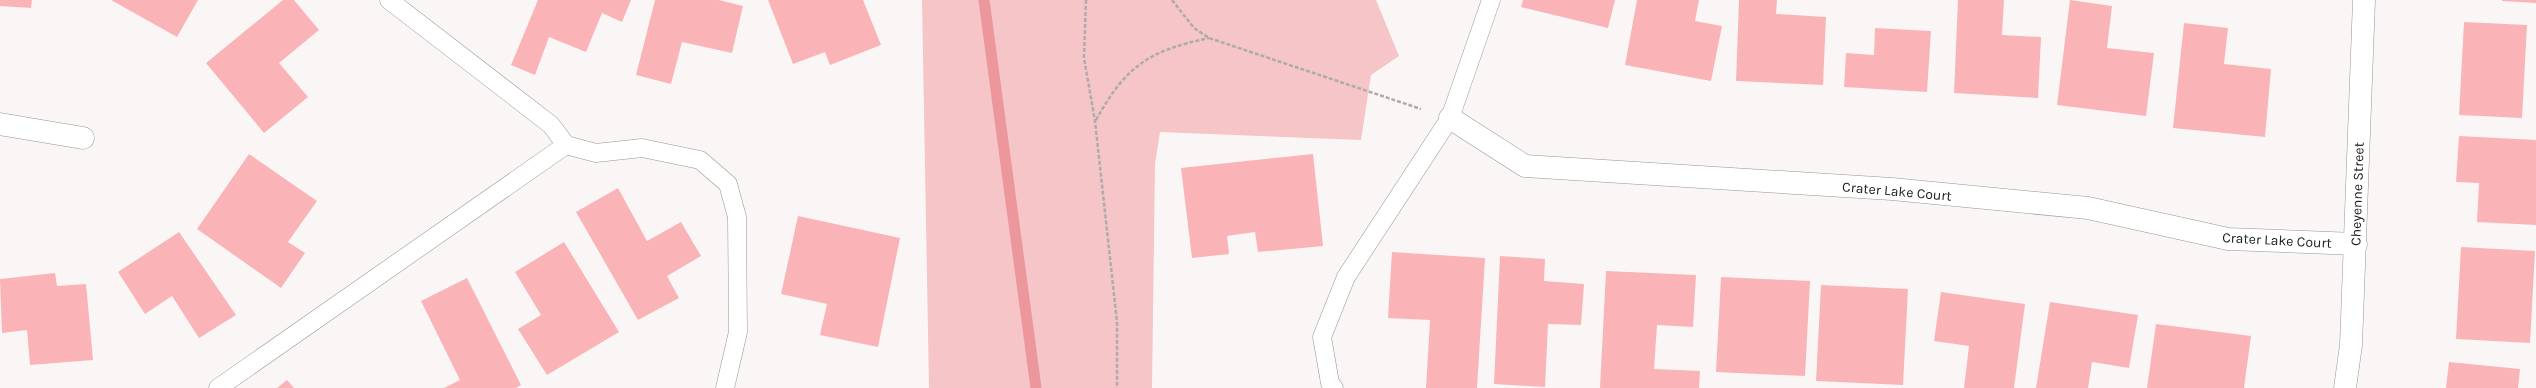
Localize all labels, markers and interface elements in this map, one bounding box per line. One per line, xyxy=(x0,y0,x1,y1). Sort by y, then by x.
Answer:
street label: Cheyenne Street xyxy=(2347,142,2368,246)
street label: Crater Lake Court xyxy=(1841,178,1952,205)
street label: Crater Lake Court xyxy=(2222,229,2332,252)

